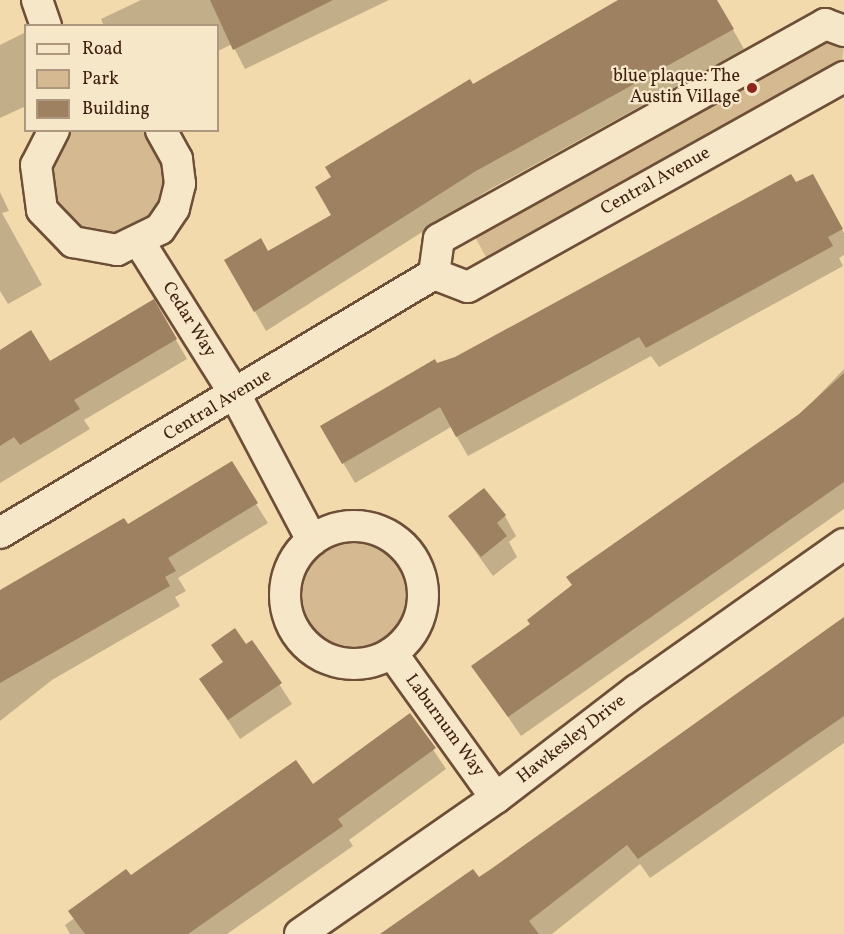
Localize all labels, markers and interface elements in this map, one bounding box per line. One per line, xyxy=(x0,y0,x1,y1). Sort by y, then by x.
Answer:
legend xyxy=(24,24,219,132)
text: Road xyxy=(82,37,123,62)
text: Park xyxy=(82,67,119,92)
place label: blue plaque: The Austin Village xyxy=(612,67,740,110)
marker: blue plaque: The Austin Village xyxy=(745,81,759,95)
text: Building xyxy=(82,97,150,122)
street label: Central Avenue xyxy=(598,143,714,221)
street label: Cedar Way xyxy=(156,278,220,362)
street label: Central Avenue xyxy=(160,365,276,447)
street label: Laburnum Way xyxy=(399,670,489,782)
street label: Hawkesley Drive xyxy=(513,691,631,789)

